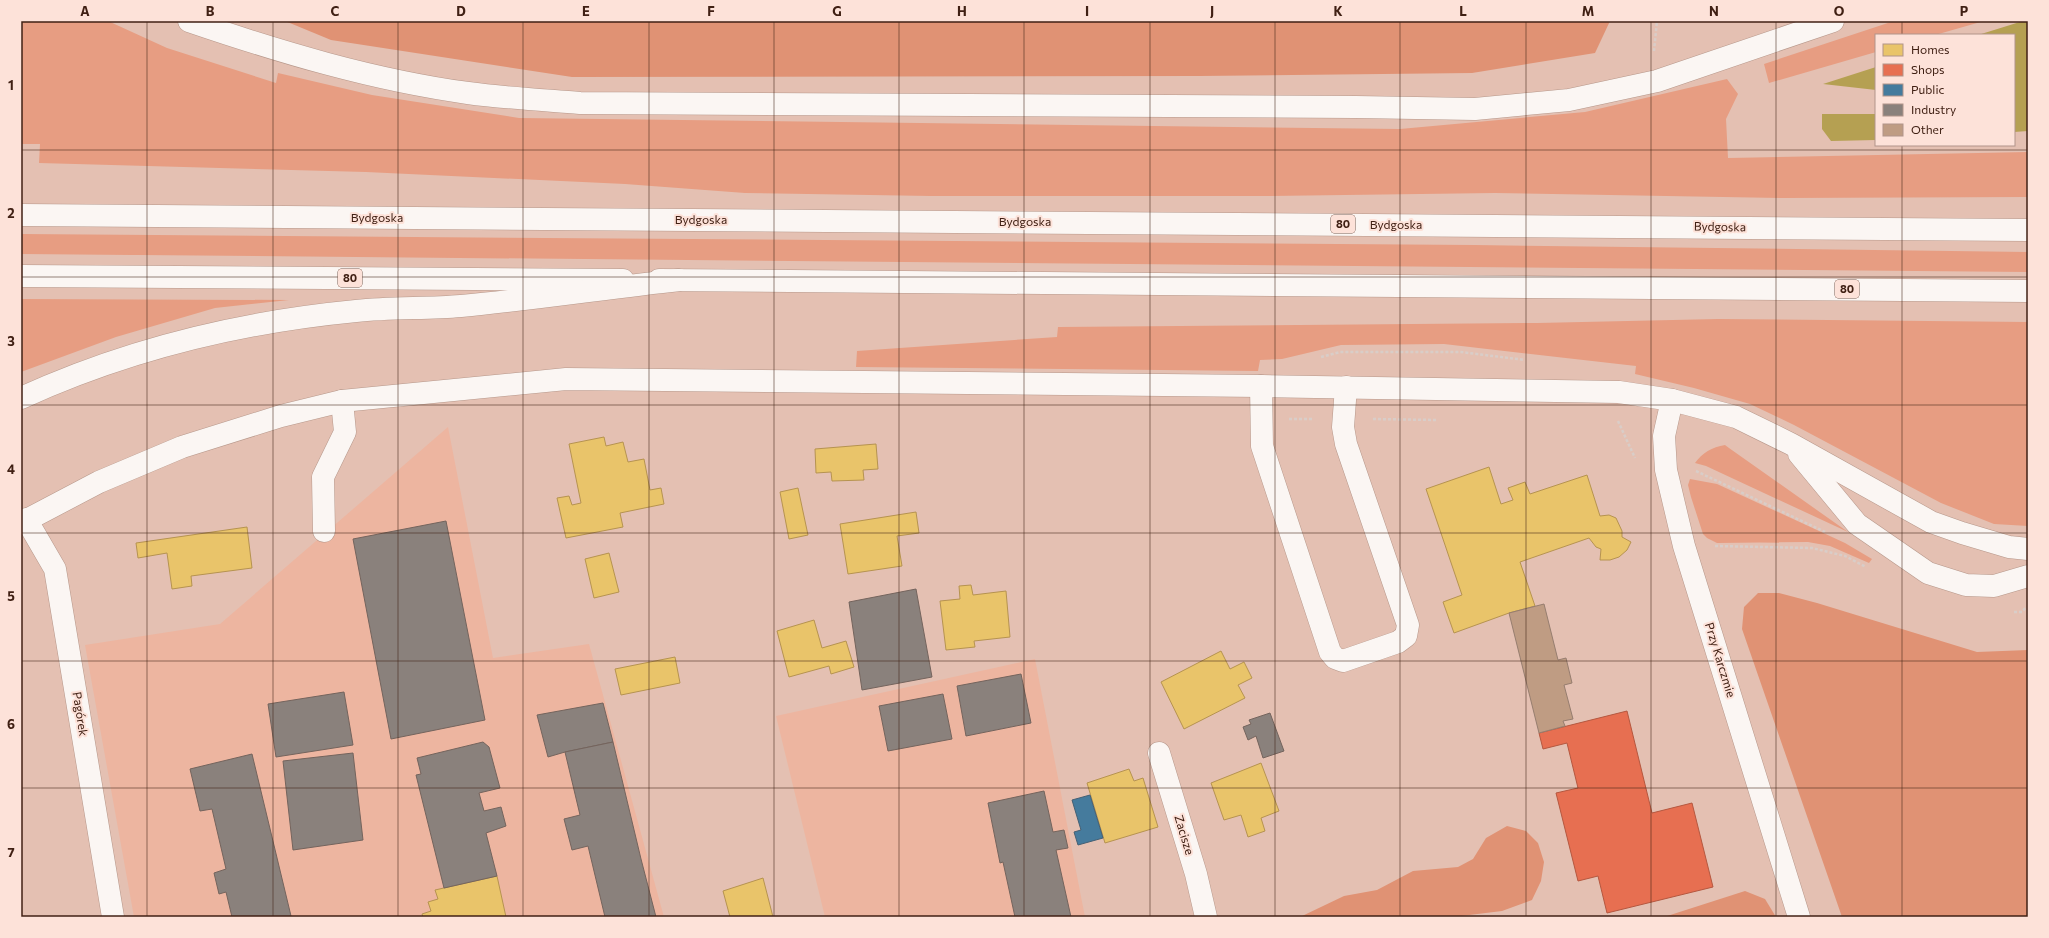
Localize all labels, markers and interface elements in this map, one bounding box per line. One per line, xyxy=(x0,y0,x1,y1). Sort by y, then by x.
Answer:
text: A xyxy=(80,3,90,19)
text: B xyxy=(206,3,215,19)
text: C xyxy=(331,3,340,19)
text: D xyxy=(456,3,466,19)
text: E xyxy=(582,3,590,19)
text: F xyxy=(707,3,715,19)
text: G xyxy=(832,3,842,19)
text: H xyxy=(957,3,967,19)
text: I xyxy=(1085,3,1089,19)
text: J xyxy=(1210,3,1214,19)
text: K xyxy=(1333,3,1343,19)
text: L xyxy=(1459,3,1467,19)
text: M xyxy=(1582,3,1594,19)
text: N xyxy=(1709,3,1719,19)
text: O xyxy=(1834,3,1845,19)
text: P xyxy=(1960,3,1969,19)
legend xyxy=(1875,34,2015,146)
text: Homes xyxy=(1911,42,1949,56)
text: Shops xyxy=(1911,62,1945,76)
text: 1 xyxy=(8,77,14,93)
text: Public xyxy=(1911,82,1944,96)
text: Industry xyxy=(1911,102,1956,116)
text: Other xyxy=(1911,122,1944,136)
text: 2 xyxy=(7,205,15,221)
street label: Bydgoska xyxy=(351,210,403,224)
street label: Bydgoska xyxy=(675,212,727,226)
street label: Bydgoska xyxy=(999,214,1051,228)
road number: 80 xyxy=(1331,215,1355,233)
street label: Bydgoska xyxy=(1370,217,1422,231)
street label: Bydgoska xyxy=(1694,219,1746,233)
road number: 80 xyxy=(338,269,362,287)
road number: 80 xyxy=(1835,280,1859,298)
text: 3 xyxy=(7,333,15,349)
text: 4 xyxy=(7,461,15,477)
text: 5 xyxy=(7,588,15,604)
street label: Przy Karczmie xyxy=(1703,621,1739,699)
street label: Pagórek xyxy=(71,691,91,738)
text: 6 xyxy=(7,716,15,732)
street label: Zacisze xyxy=(1172,813,1198,856)
text: 7 xyxy=(7,844,15,860)

